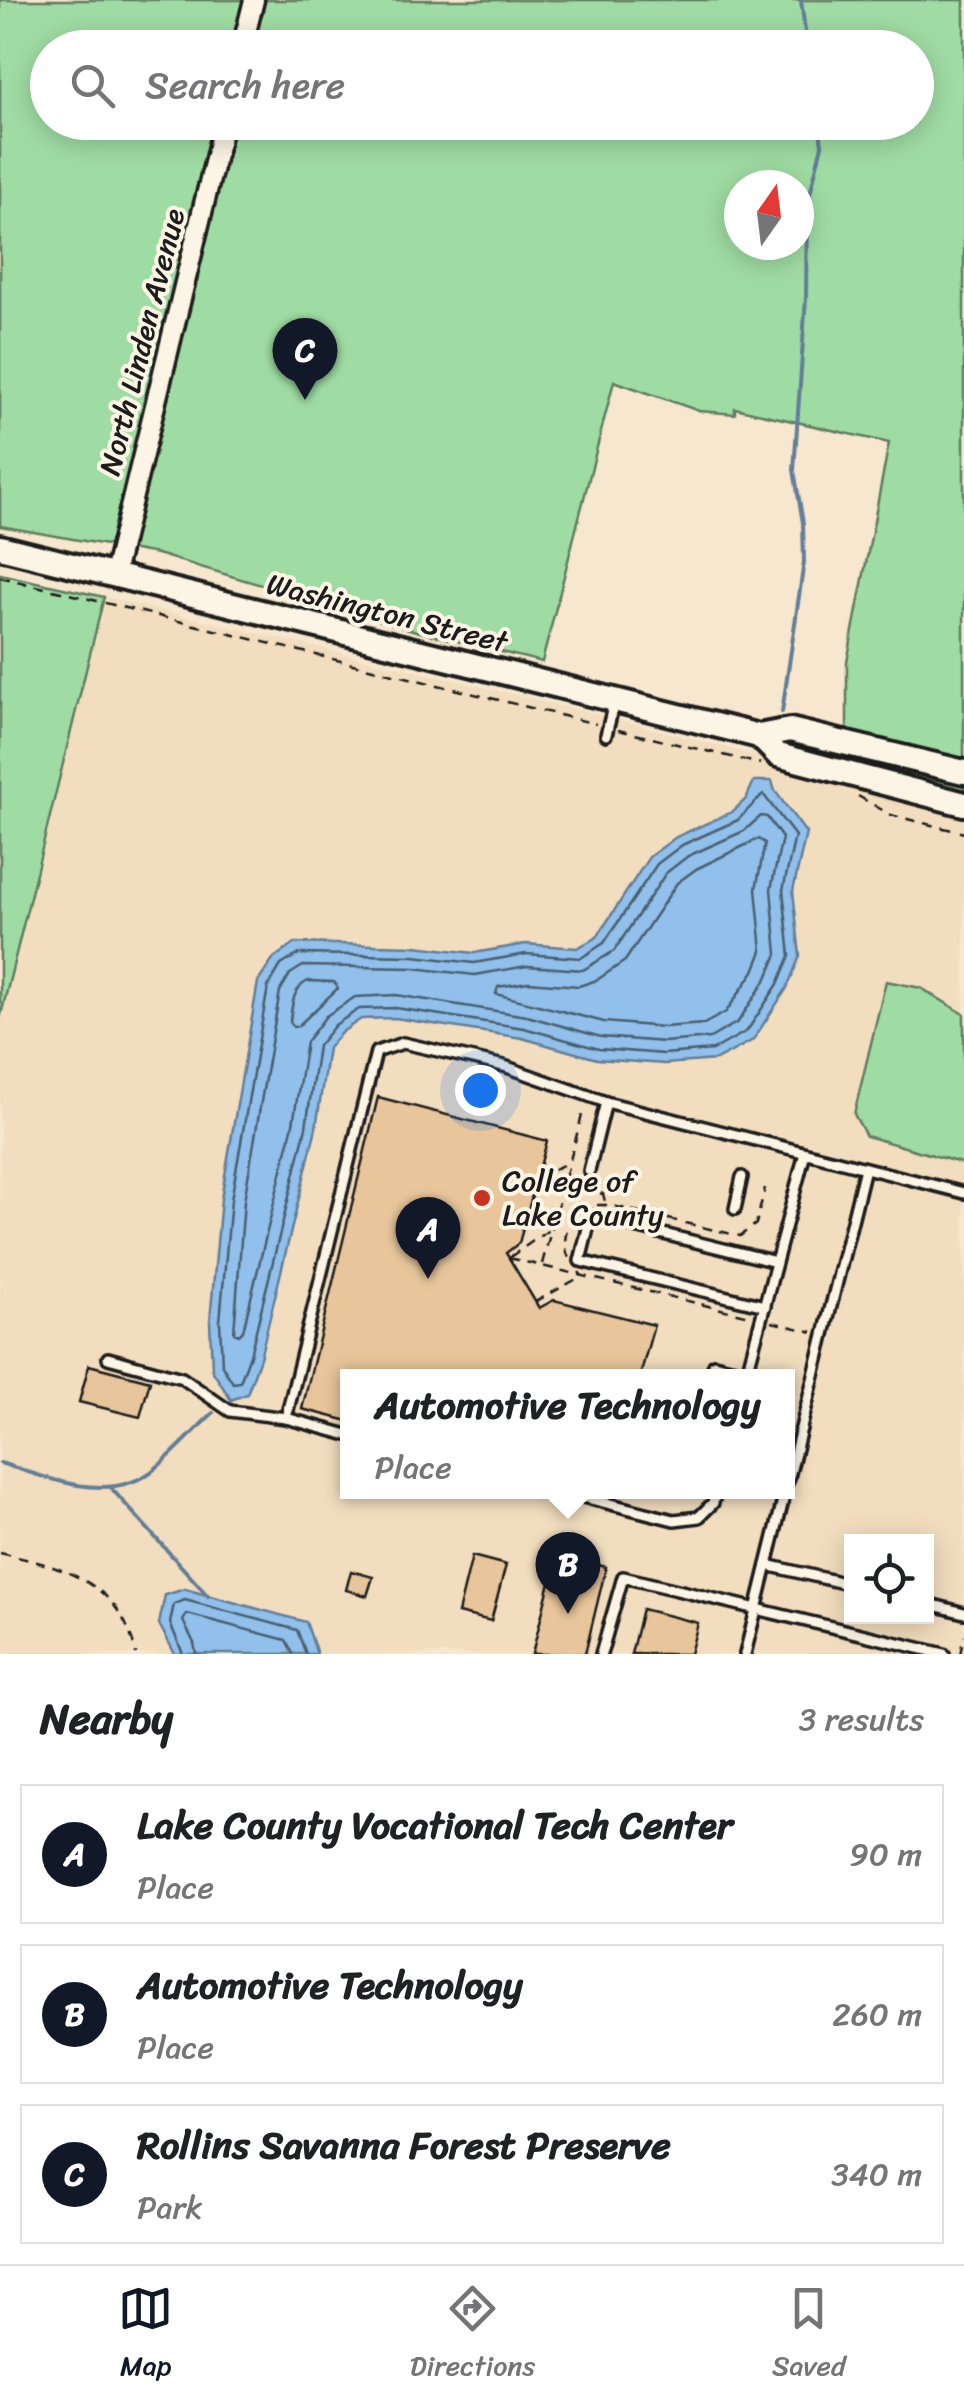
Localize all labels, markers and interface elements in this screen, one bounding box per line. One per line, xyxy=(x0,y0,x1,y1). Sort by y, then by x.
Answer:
search box xyxy=(30,30,934,140)
text: Search here xyxy=(145,52,345,119)
icon: search xyxy=(65,58,120,113)
north arrow xyxy=(724,170,814,260)
street label: North Linden Avenue xyxy=(83,203,201,481)
pin: C xyxy=(272,318,338,400)
street label: Washington Street xyxy=(261,557,515,669)
your location xyxy=(455,1065,506,1116)
place label: College of Lake County xyxy=(502,1154,664,1242)
marker: College of Lake County xyxy=(471,1187,493,1209)
pin: A xyxy=(396,1196,460,1279)
popup xyxy=(340,1369,795,1499)
text: Automotive Technology xyxy=(375,1372,760,1439)
text: Place xyxy=(375,1439,452,1496)
pin: B xyxy=(536,1532,600,1614)
map controls xyxy=(844,1534,934,1624)
button: locate xyxy=(844,1534,934,1624)
text: Nearby xyxy=(40,1682,173,1756)
text: 3 results xyxy=(799,1691,924,1748)
text: Lake County Vocational Tech Center xyxy=(137,1792,733,1859)
text: A xyxy=(64,1826,85,1883)
text: 90 m xyxy=(849,1826,922,1883)
text: Place xyxy=(137,1859,214,1916)
text: Automotive Technology xyxy=(137,1952,523,2019)
text: B xyxy=(64,1986,85,2043)
text: 260 m xyxy=(832,1986,922,2043)
text: Place xyxy=(137,2019,214,2076)
text: Rollins Savanna Forest Preserve xyxy=(137,2112,671,2179)
text: C xyxy=(65,2146,84,2203)
text: 340 m xyxy=(831,2146,922,2203)
text: Park xyxy=(137,2179,203,2236)
tab: Map xyxy=(118,2281,173,2390)
tab: Directions xyxy=(410,2281,535,2390)
tab: Saved xyxy=(772,2281,846,2390)

